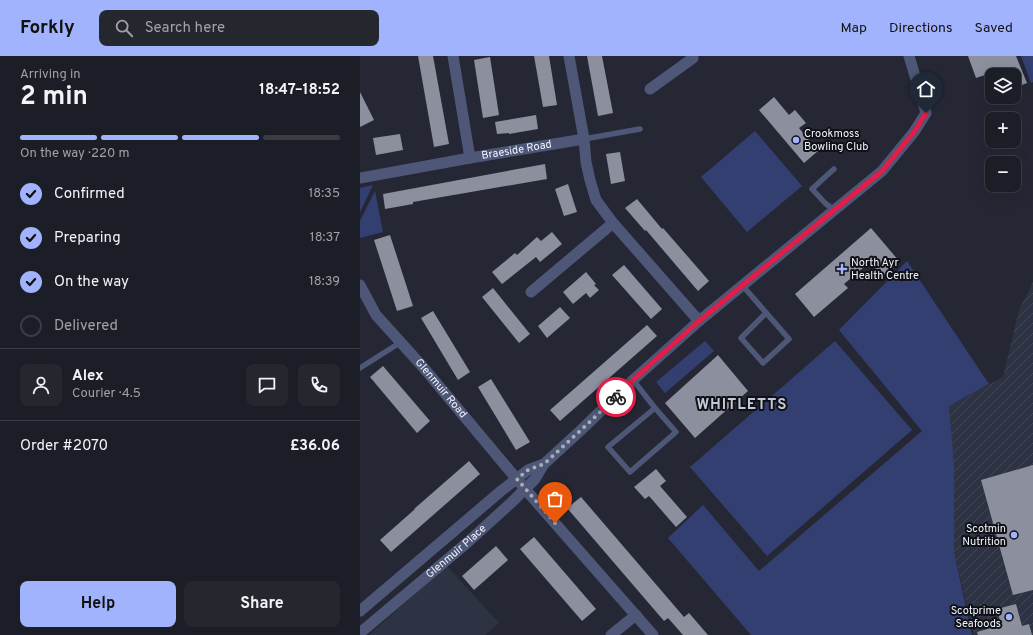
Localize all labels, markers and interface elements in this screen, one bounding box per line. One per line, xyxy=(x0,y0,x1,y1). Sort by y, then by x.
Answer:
search box xyxy=(99,10,379,46)
text: Forkly xyxy=(20,16,75,40)
icon: search xyxy=(113,17,135,39)
text: Search here xyxy=(145,19,225,38)
text: Map xyxy=(841,20,867,37)
text: Directions xyxy=(889,20,953,37)
text: Saved xyxy=(975,20,1013,37)
text: Arriving in xyxy=(20,67,81,83)
map controls xyxy=(985,68,1021,192)
button: layers xyxy=(985,68,1021,104)
pin xyxy=(909,72,943,113)
icon: home xyxy=(915,78,937,100)
text: 2 min xyxy=(20,81,88,114)
text: 18:47–18:52 xyxy=(259,81,340,100)
button: + xyxy=(985,112,1021,148)
place label: Crookmoss Bowling Club xyxy=(804,127,868,154)
marker: Crookmoss Bowling Club xyxy=(791,135,801,145)
street label: Braeside Road xyxy=(480,137,553,163)
text: On the way · 220 m xyxy=(20,146,129,162)
button: − xyxy=(985,156,1021,192)
icon: check xyxy=(20,183,42,205)
text: Confirmed xyxy=(54,185,125,204)
text: 18:35 xyxy=(308,186,340,202)
icon: check xyxy=(20,227,42,249)
text: Preparing xyxy=(54,229,121,248)
text: 18:37 xyxy=(310,230,340,246)
place label: North Ayr Health Centre xyxy=(851,256,919,283)
marker: North Ayr Health Centre xyxy=(836,263,848,275)
icon: check xyxy=(20,271,42,293)
text: On the way xyxy=(54,273,129,292)
text: 18:39 xyxy=(309,274,340,290)
text: Delivered xyxy=(54,317,118,336)
street label: Glenmuir Road xyxy=(412,356,470,421)
button: person xyxy=(20,364,62,406)
button: chat xyxy=(246,364,288,406)
button: phone xyxy=(298,364,340,406)
text: Alex xyxy=(72,367,104,386)
courier xyxy=(596,377,636,417)
text: Courier · 4.5 xyxy=(72,386,141,402)
icon: bike xyxy=(605,386,627,408)
district label: WHITLETTS xyxy=(697,396,787,415)
text: Order #2070 xyxy=(20,437,108,456)
text: £36.06 xyxy=(290,437,340,456)
pin xyxy=(538,482,572,523)
icon: bag xyxy=(544,488,566,510)
street label: Glenmuir Place xyxy=(423,522,489,581)
place label: Scotmin Nutrition xyxy=(962,522,1006,549)
marker: Scotmin Nutrition xyxy=(1009,530,1019,540)
button: Help xyxy=(20,581,176,627)
button: Share xyxy=(184,581,340,627)
place label: Scotprime Seafoods xyxy=(951,604,1001,631)
marker: Scotprime Seafoods xyxy=(1004,612,1014,622)

